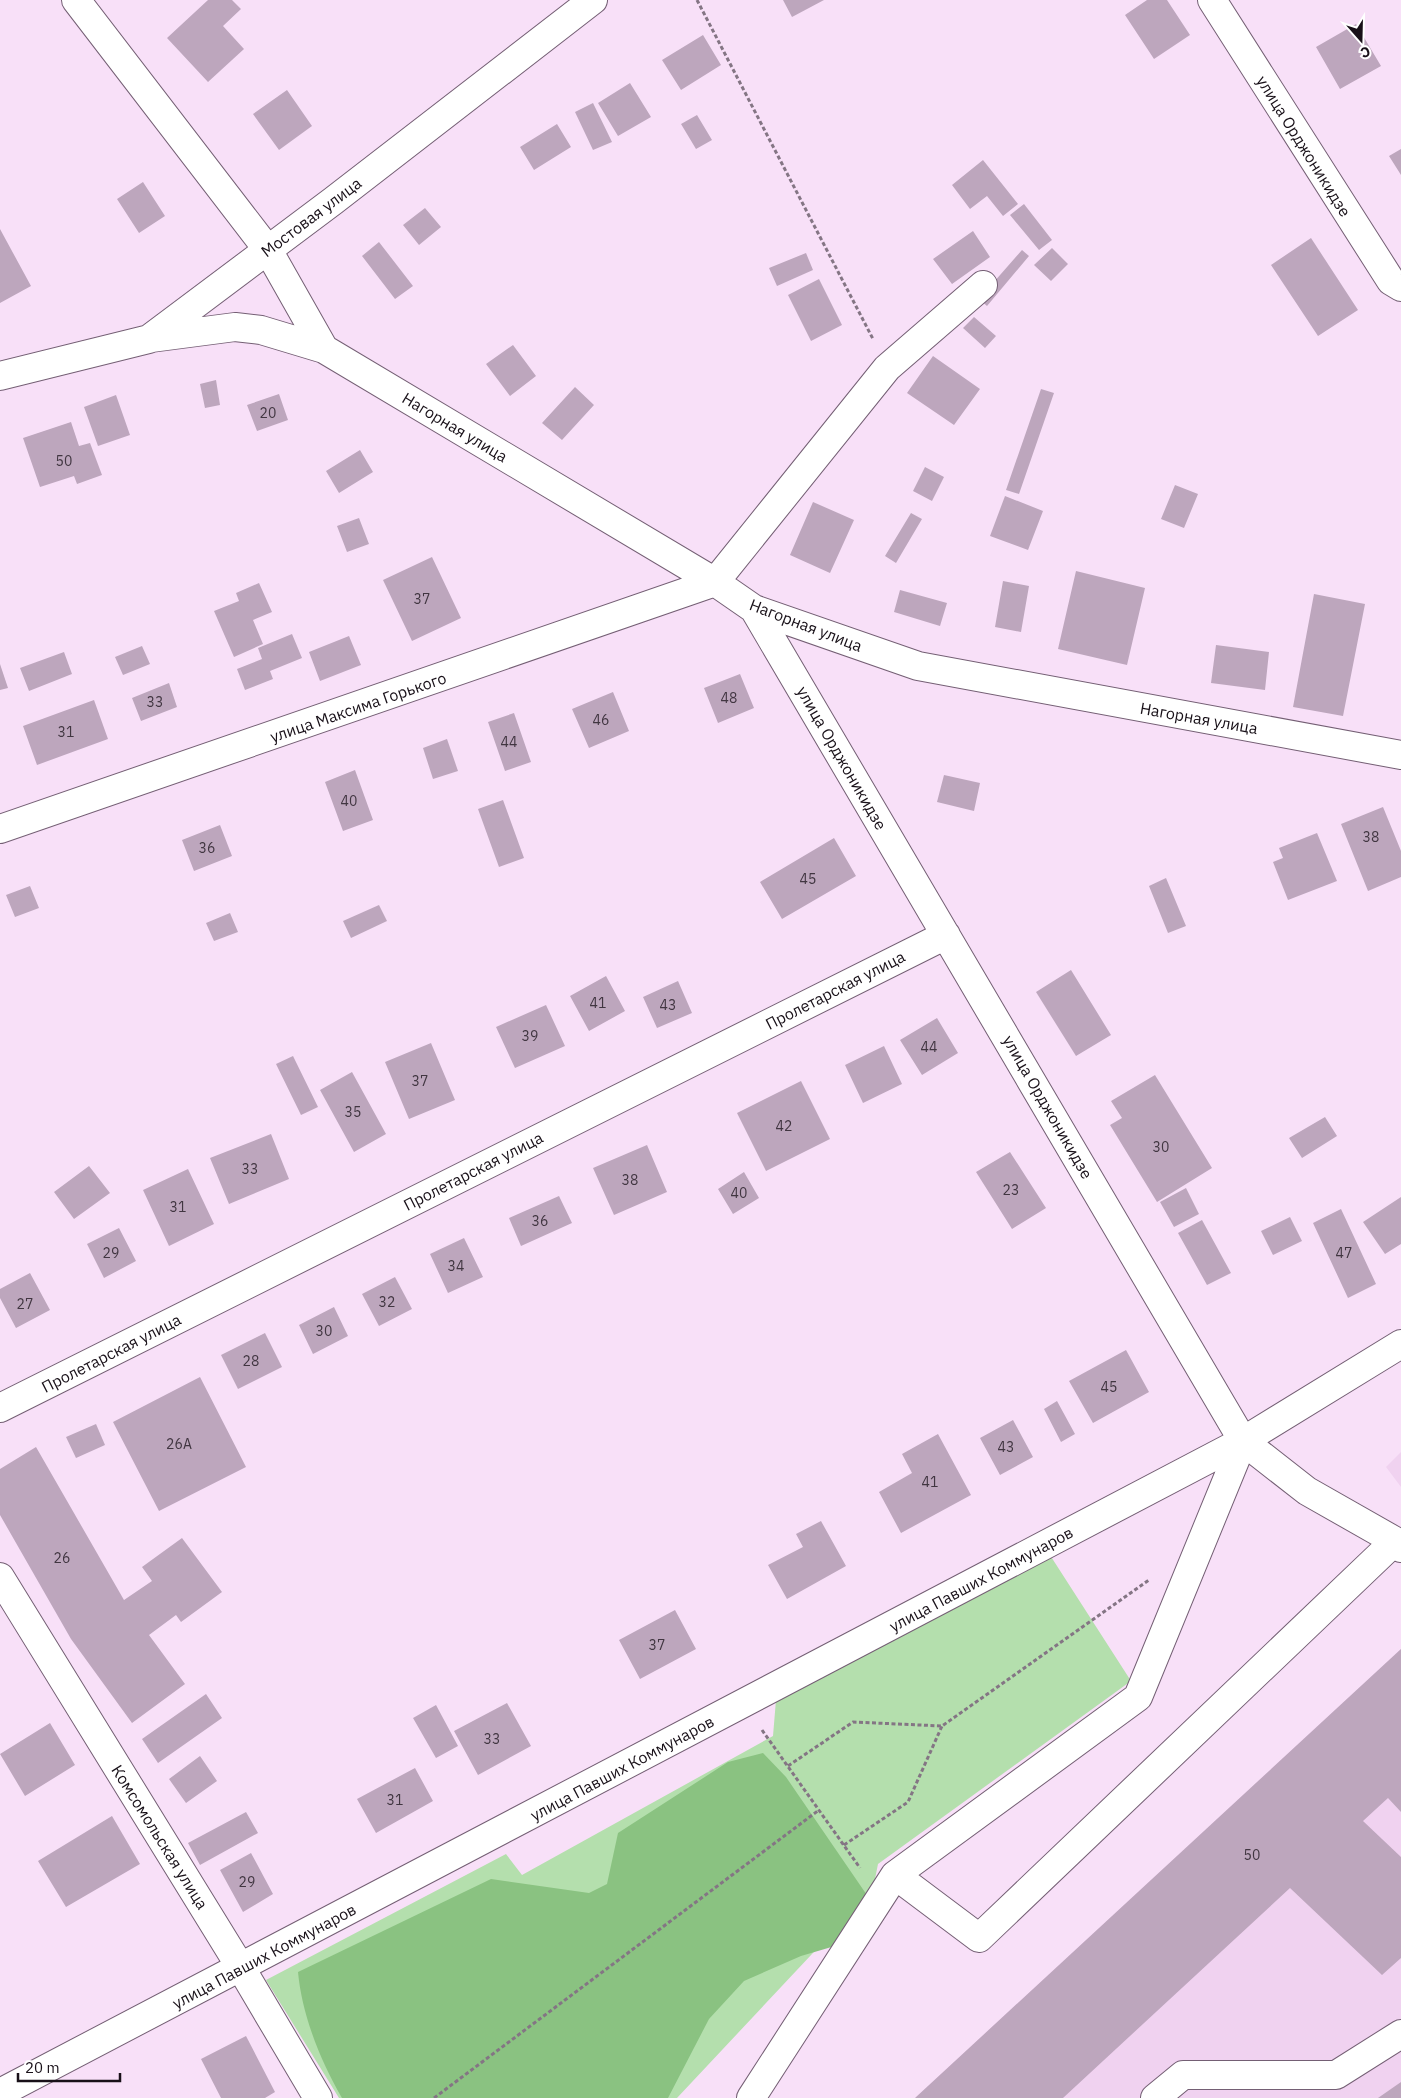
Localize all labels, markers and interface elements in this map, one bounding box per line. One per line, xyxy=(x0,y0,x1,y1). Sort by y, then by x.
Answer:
north arrow xyxy=(1336,15,1386,65)
text: С xyxy=(1358,42,1373,62)
street label: улица Орджоникидзе xyxy=(1252,72,1356,220)
street label: Мостовая улица xyxy=(257,173,365,261)
street label: Нагорная улица xyxy=(399,388,512,467)
house number: 20 xyxy=(260,404,276,422)
house number: 50 xyxy=(56,452,72,470)
house number: 37 xyxy=(414,590,430,608)
street label: Нагорная улица xyxy=(747,594,866,656)
street label: улица Максима Горького xyxy=(267,667,449,747)
street label: улица Орджоникидзе xyxy=(793,683,891,834)
house number: 48 xyxy=(721,689,737,707)
house number: 33 xyxy=(147,693,163,711)
street label: Нагорная улица xyxy=(1138,698,1260,738)
house number: 46 xyxy=(593,711,609,729)
house number: 31 xyxy=(58,723,74,741)
house number: 44 xyxy=(501,733,517,751)
house number: 40 xyxy=(341,792,357,810)
house number: 38 xyxy=(1363,828,1379,846)
house number: 36 xyxy=(199,839,215,857)
house number: 45 xyxy=(800,870,816,888)
street label: Пролетарская улица xyxy=(762,946,909,1034)
house number: 41 xyxy=(590,994,606,1012)
house number: 43 xyxy=(660,996,676,1014)
house number: 39 xyxy=(522,1027,538,1045)
street label: улица Орджоникидзе xyxy=(999,1032,1097,1183)
house number: 44 xyxy=(921,1038,937,1056)
house number: 37 xyxy=(412,1072,428,1090)
house number: 35 xyxy=(345,1103,361,1121)
house number: 42 xyxy=(776,1117,792,1135)
street label: Пролетарская улица xyxy=(400,1127,547,1215)
house number: 30 xyxy=(1153,1138,1169,1156)
house number: 33 xyxy=(242,1160,258,1178)
house number: 38 xyxy=(622,1171,638,1189)
house number: 23 xyxy=(1003,1181,1019,1199)
house number: 40 xyxy=(731,1184,747,1202)
house number: 31 xyxy=(170,1198,186,1216)
house number: 36 xyxy=(532,1212,548,1230)
house number: 29 xyxy=(103,1244,119,1262)
house number: 47 xyxy=(1336,1244,1352,1262)
house number: 34 xyxy=(448,1257,464,1275)
house number: 32 xyxy=(379,1293,395,1311)
house number: 27 xyxy=(17,1295,33,1313)
street label: Пролетарская улица xyxy=(38,1309,185,1397)
house number: 30 xyxy=(316,1322,332,1340)
house number: 28 xyxy=(243,1352,259,1370)
house number: 45 xyxy=(1101,1378,1117,1396)
house number: 26А xyxy=(166,1435,192,1453)
house number: 43 xyxy=(998,1438,1014,1456)
house number: 41 xyxy=(922,1473,938,1491)
street label: улица Павших Коммунаров xyxy=(886,1522,1076,1636)
house number: 26 xyxy=(54,1549,70,1567)
house number: 37 xyxy=(649,1636,665,1654)
street label: улица Павших Коммунаров xyxy=(527,1711,717,1825)
house number: 33 xyxy=(484,1730,500,1748)
street label: Комсомольская улица xyxy=(107,1761,213,1913)
house number: 31 xyxy=(387,1791,403,1809)
house number: 50 xyxy=(1244,1846,1260,1864)
house number: 29 xyxy=(239,1873,255,1891)
street label: улица Павших Коммунаров xyxy=(169,1899,359,2013)
scale bar xyxy=(18,2050,120,2082)
text: 20 m xyxy=(25,2058,60,2077)

